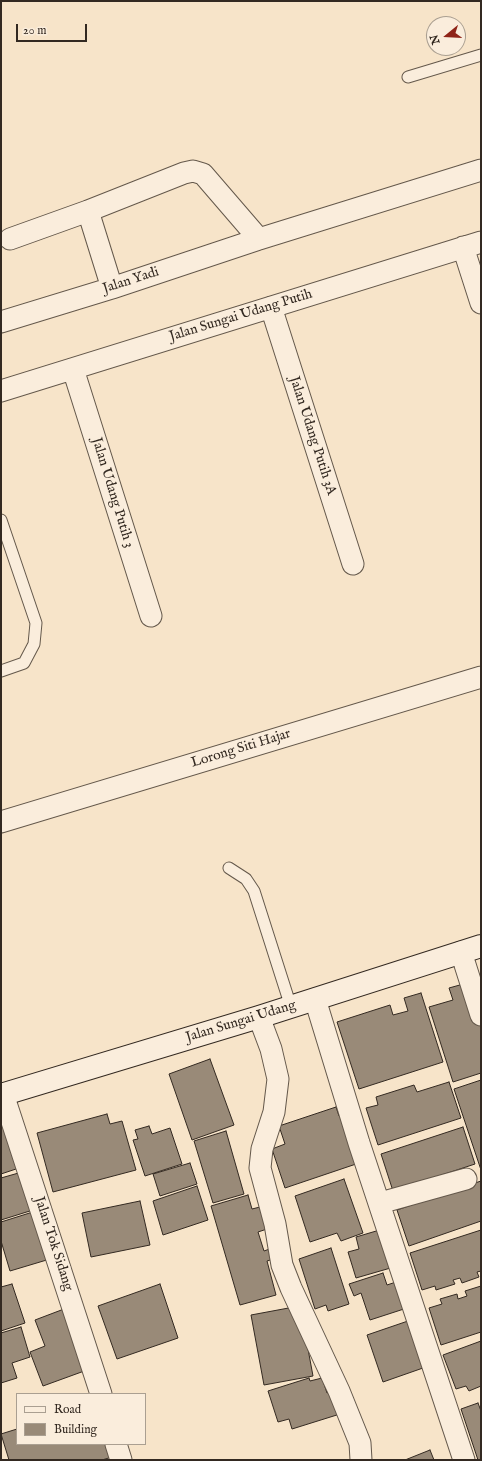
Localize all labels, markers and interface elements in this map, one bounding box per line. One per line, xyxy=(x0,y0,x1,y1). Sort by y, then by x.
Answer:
scale bar xyxy=(18,16,89,42)
north arrow xyxy=(426,16,466,56)
text: 20 m xyxy=(23,23,46,38)
text: N xyxy=(427,33,444,46)
street label: Jalan Yadi xyxy=(101,264,161,298)
street label: Jalan Sungai Udang Putih xyxy=(167,286,315,346)
street label: Jalan Udang Putih 3A xyxy=(285,374,339,498)
street label: Jalan Udang Putih 3 xyxy=(87,436,137,550)
street label: Lorong Siti Hajar xyxy=(189,726,293,772)
street label: Jalan Sungai Udang xyxy=(184,997,298,1047)
street label: Jalan Tok Sidang xyxy=(30,1195,76,1293)
legend xyxy=(16,1393,146,1445)
text: Road xyxy=(54,1402,81,1417)
text: Building xyxy=(54,1422,97,1437)

